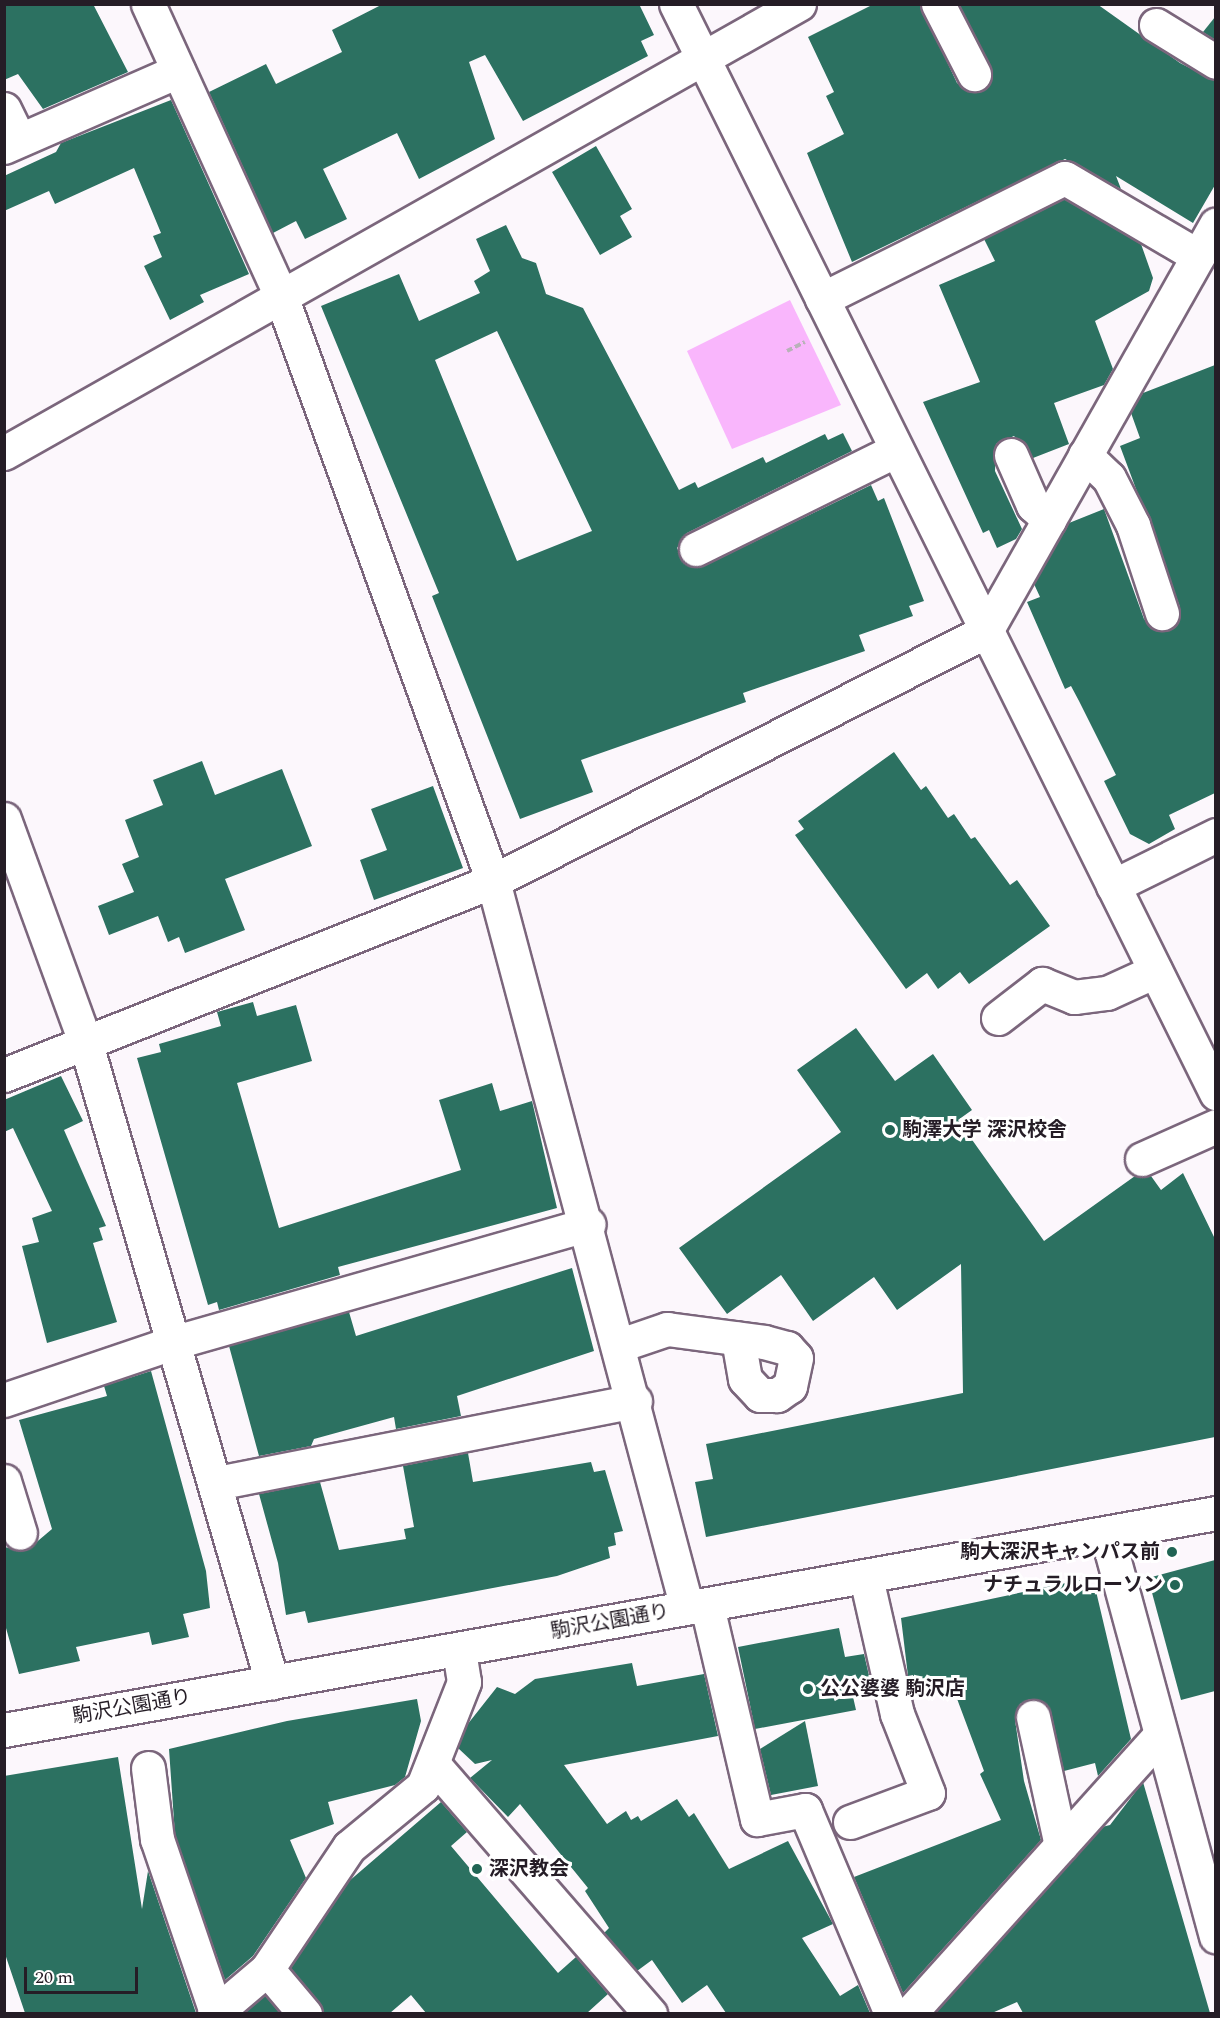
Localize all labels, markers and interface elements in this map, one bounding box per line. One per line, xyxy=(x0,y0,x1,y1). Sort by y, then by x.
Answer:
place label: 駒澤大学 深沢校舎 xyxy=(902,1118,1067,1142)
marker: 駒澤大学 深沢校舎 xyxy=(883,1123,897,1137)
place label: 駒大深沢キャンパス前 xyxy=(960,1540,1160,1564)
marker: 駒大深沢キャンパス前 xyxy=(1165,1545,1179,1559)
place label: ナチュラルローソン xyxy=(983,1573,1163,1597)
marker: ナチュラルローソン xyxy=(1168,1578,1182,1592)
street label: 駒沢公園通り xyxy=(549,1600,671,1644)
place label: 公公婆婆 駒沢店 xyxy=(820,1677,965,1701)
marker: 公公婆婆 駒沢店 xyxy=(801,1682,815,1696)
street label: 駒沢公園通り xyxy=(71,1685,193,1729)
place label: 深沢教会 xyxy=(489,1857,569,1881)
marker: 深沢教会 xyxy=(470,1862,484,1876)
scale bar xyxy=(27,1955,141,1993)
text: 20 m xyxy=(35,1964,73,1991)

